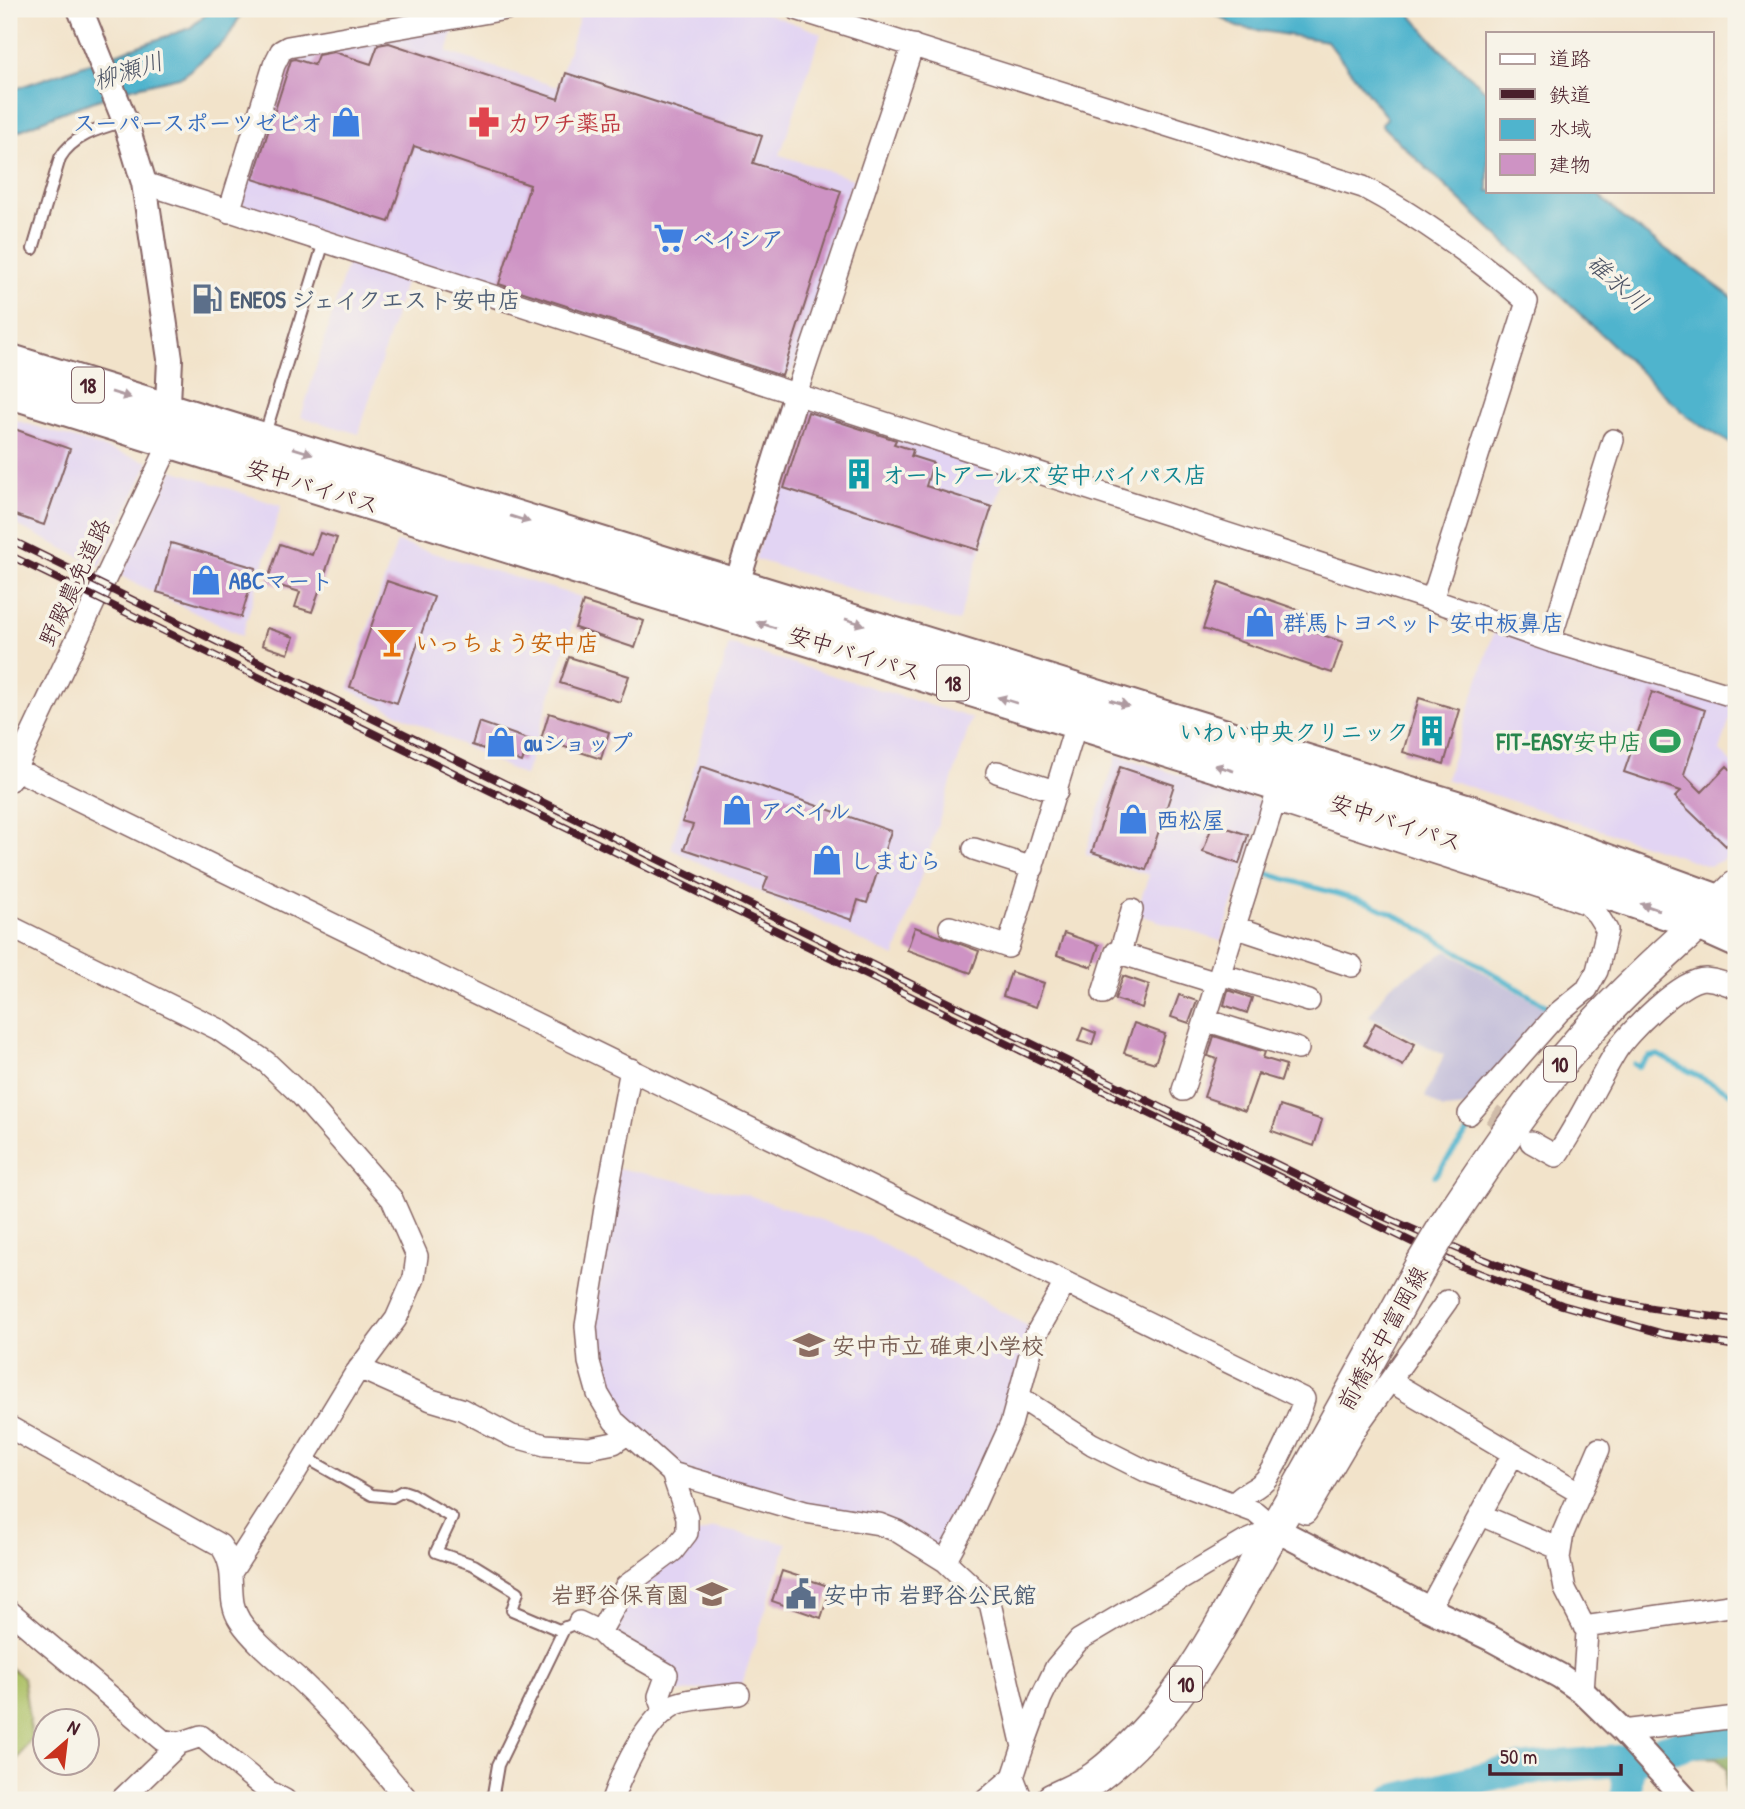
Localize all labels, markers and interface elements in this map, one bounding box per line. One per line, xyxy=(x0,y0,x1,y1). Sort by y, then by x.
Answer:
legend xyxy=(1486,32,1714,192)
water label: 柳瀬川 xyxy=(89,44,167,96)
text: 道路 xyxy=(1549,44,1591,73)
text: 鉄道 xyxy=(1549,80,1591,109)
shop icon: スーパースポーツゼビオ xyxy=(329,105,363,139)
pharmacy icon: カワチ薬品 xyxy=(467,105,501,139)
place label: スーパースポーツゼビオ xyxy=(73,107,323,138)
place label: カワチ薬品 xyxy=(507,107,622,138)
text: 水域 xyxy=(1549,114,1591,143)
text: 建物 xyxy=(1549,150,1591,179)
supermarket icon: ベイシア xyxy=(652,221,686,255)
place label: ベイシア xyxy=(692,223,784,254)
water label: 碓氷川 xyxy=(1580,246,1656,318)
fuel station icon: ENEOS ジェイクエスト安中店 xyxy=(190,282,224,316)
place label: ENEOS ジェイクエスト安中店 xyxy=(230,284,521,315)
road number: 18 xyxy=(72,368,104,402)
one-way arrow xyxy=(110,391,131,401)
one-way arrow xyxy=(293,447,314,457)
street label: 安中バイパス xyxy=(243,451,383,521)
building icon: オートアールズ 安中バイパス店 xyxy=(842,457,876,491)
place label: オートアールズ 安中バイパス店 xyxy=(882,459,1207,490)
street label: 野殿農免道路 xyxy=(31,513,117,651)
one-way arrow xyxy=(510,514,531,524)
shop icon: ABCマート xyxy=(189,563,223,597)
place label: ABCマート xyxy=(229,565,334,596)
shop icon: 群馬トヨペット 安中板鼻店 xyxy=(1243,605,1277,639)
place label: 群馬トヨペット 安中板鼻店 xyxy=(1283,607,1564,638)
one-way arrow xyxy=(844,617,865,627)
street label: 安中バイパス xyxy=(785,618,925,688)
one-way arrow xyxy=(755,620,776,630)
bar icon: いっちょう安中店 xyxy=(375,625,409,659)
place label: いっちょう安中店 xyxy=(415,627,599,658)
road number: 18 xyxy=(937,666,969,700)
one-way arrow xyxy=(996,694,1017,705)
one-way arrow xyxy=(1109,698,1130,709)
building icon: いわい中央クリニック xyxy=(1415,714,1449,748)
place label: いわい中央クリニック xyxy=(1179,716,1409,747)
sports icon: FIT-EASY安中店 xyxy=(1648,724,1682,758)
shop icon: auショップ xyxy=(484,725,518,759)
place label: FIT-EASY安中店 xyxy=(1496,726,1642,757)
place label: auショップ xyxy=(524,727,632,758)
one-way arrow xyxy=(1213,762,1234,773)
street label: 安中バイパス xyxy=(1326,786,1466,858)
shop icon: アベイル xyxy=(720,793,754,827)
place label: アベイル xyxy=(760,795,851,826)
shop icon: 西松屋 xyxy=(1116,802,1150,836)
place label: 西松屋 xyxy=(1156,804,1225,835)
shop icon: しまむら xyxy=(810,843,844,877)
place label: しまむら xyxy=(850,845,942,876)
one-way arrow xyxy=(1639,901,1660,912)
road number: 10 xyxy=(1544,1046,1576,1082)
street label: 前橋安中富岡線 xyxy=(1329,1260,1435,1416)
school or university icon: 安中市立 碓東小学校 xyxy=(792,1328,826,1362)
place label: 安中市立 碓東小学校 xyxy=(832,1330,1044,1361)
school or university icon: 岩野谷保育園 xyxy=(695,1577,729,1611)
public building icon: 安中市 岩野谷公民館 xyxy=(784,1577,818,1611)
place label: 岩野谷保育園 xyxy=(551,1579,689,1610)
place label: 安中市 岩野谷公民館 xyxy=(824,1579,1036,1610)
road number: 10 xyxy=(1170,1666,1202,1702)
north arrow xyxy=(32,1708,102,1778)
text: N xyxy=(63,1713,85,1741)
scale bar xyxy=(1490,1732,1621,1776)
text: 50 m xyxy=(1500,1742,1537,1771)

